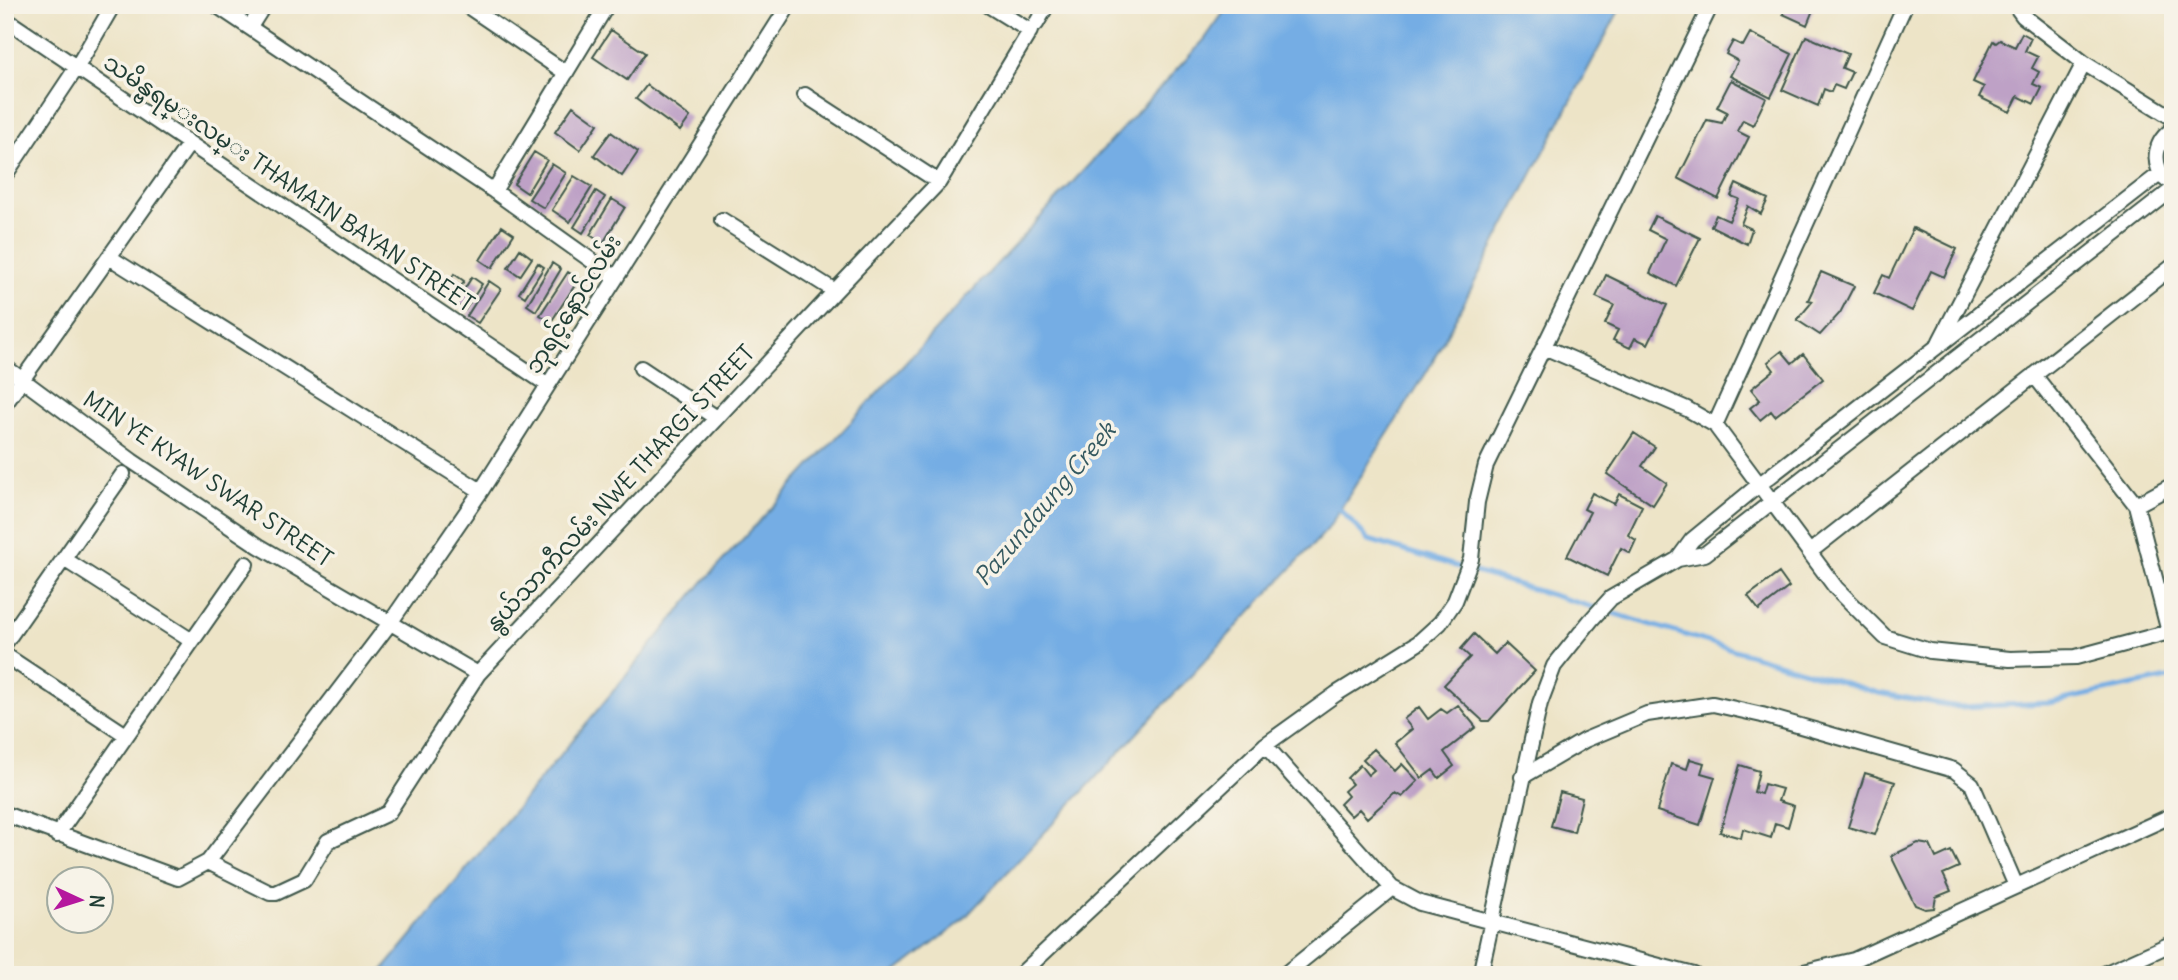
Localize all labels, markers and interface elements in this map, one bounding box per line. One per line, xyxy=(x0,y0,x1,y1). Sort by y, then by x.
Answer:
street label: သမိန္ဗရမ္းလမ္း THAMAIN BAYAN STREET xyxy=(95,46,481,322)
street label: ဘုရင့်နောင်လမ်း xyxy=(517,228,631,381)
street label: နွယ်သာကီလမ်း NWE THARGI STREET xyxy=(478,338,763,640)
street label: MIN YE KYAW SWAR STREET xyxy=(78,384,339,573)
water label: Pazundaung Creek xyxy=(967,414,1123,591)
north arrow xyxy=(46,864,116,934)
text: N xyxy=(85,894,109,909)

